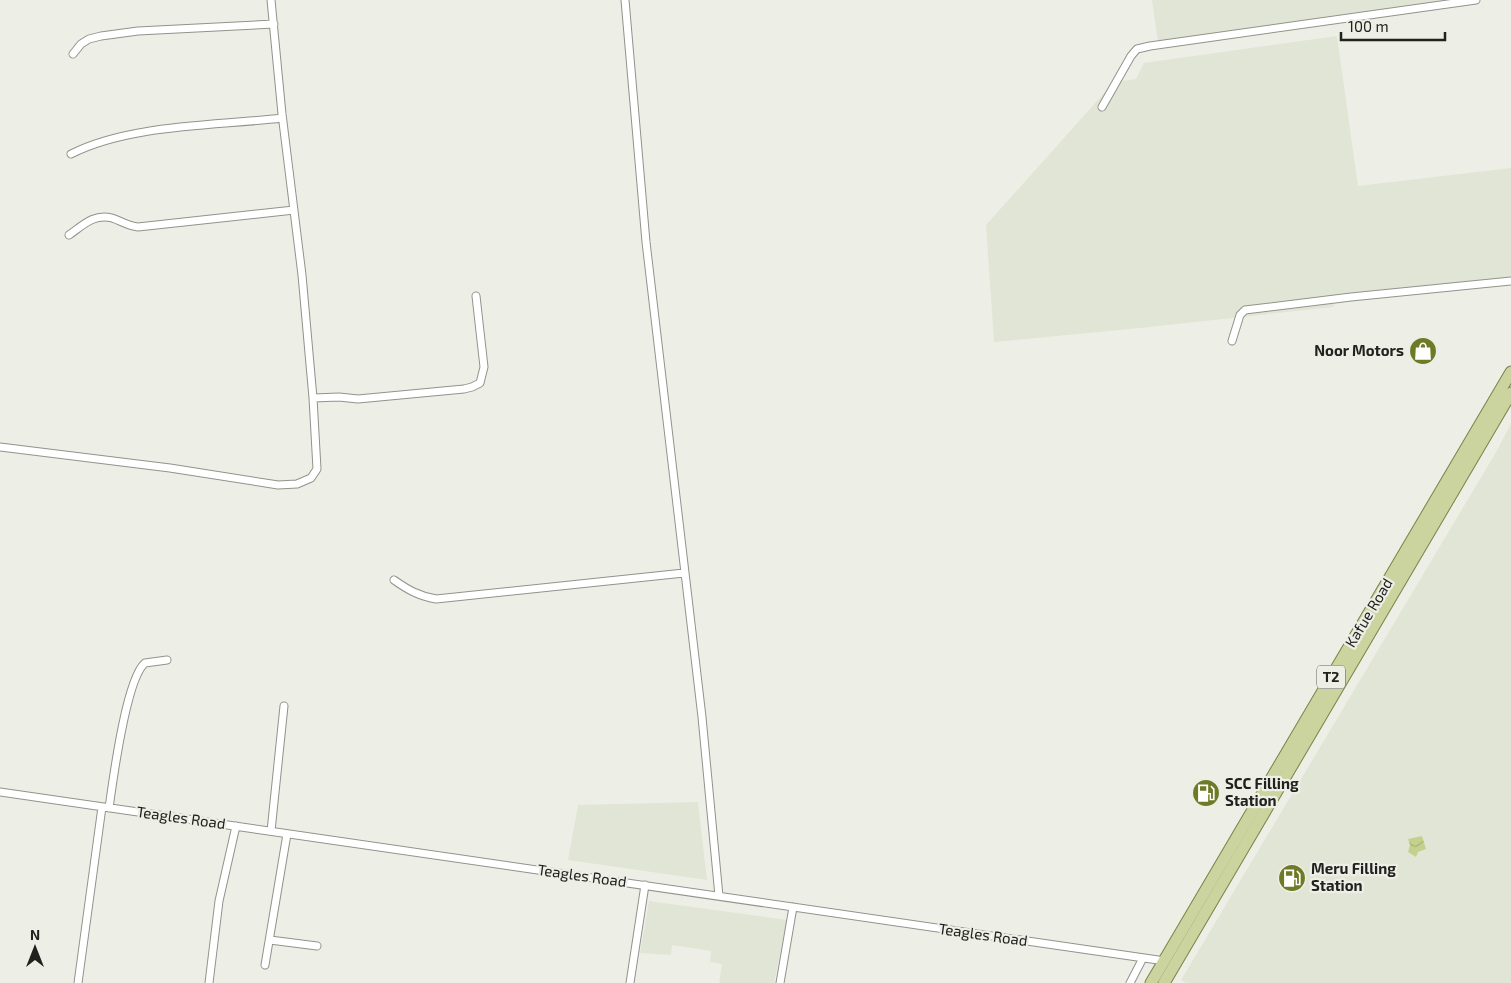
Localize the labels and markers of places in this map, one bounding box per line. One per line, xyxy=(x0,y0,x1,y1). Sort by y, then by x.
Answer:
shop icon: Noor Motors xyxy=(1408,336,1438,366)
place label: Noor Motors xyxy=(1314,341,1404,359)
place label: SCC Filling Station xyxy=(1225,774,1299,809)
fuel station icon: SCC Filling Station xyxy=(1191,778,1221,808)
place label: Meru Filling Station xyxy=(1311,859,1396,894)
fuel station icon: Meru Filling Station xyxy=(1277,863,1307,893)

